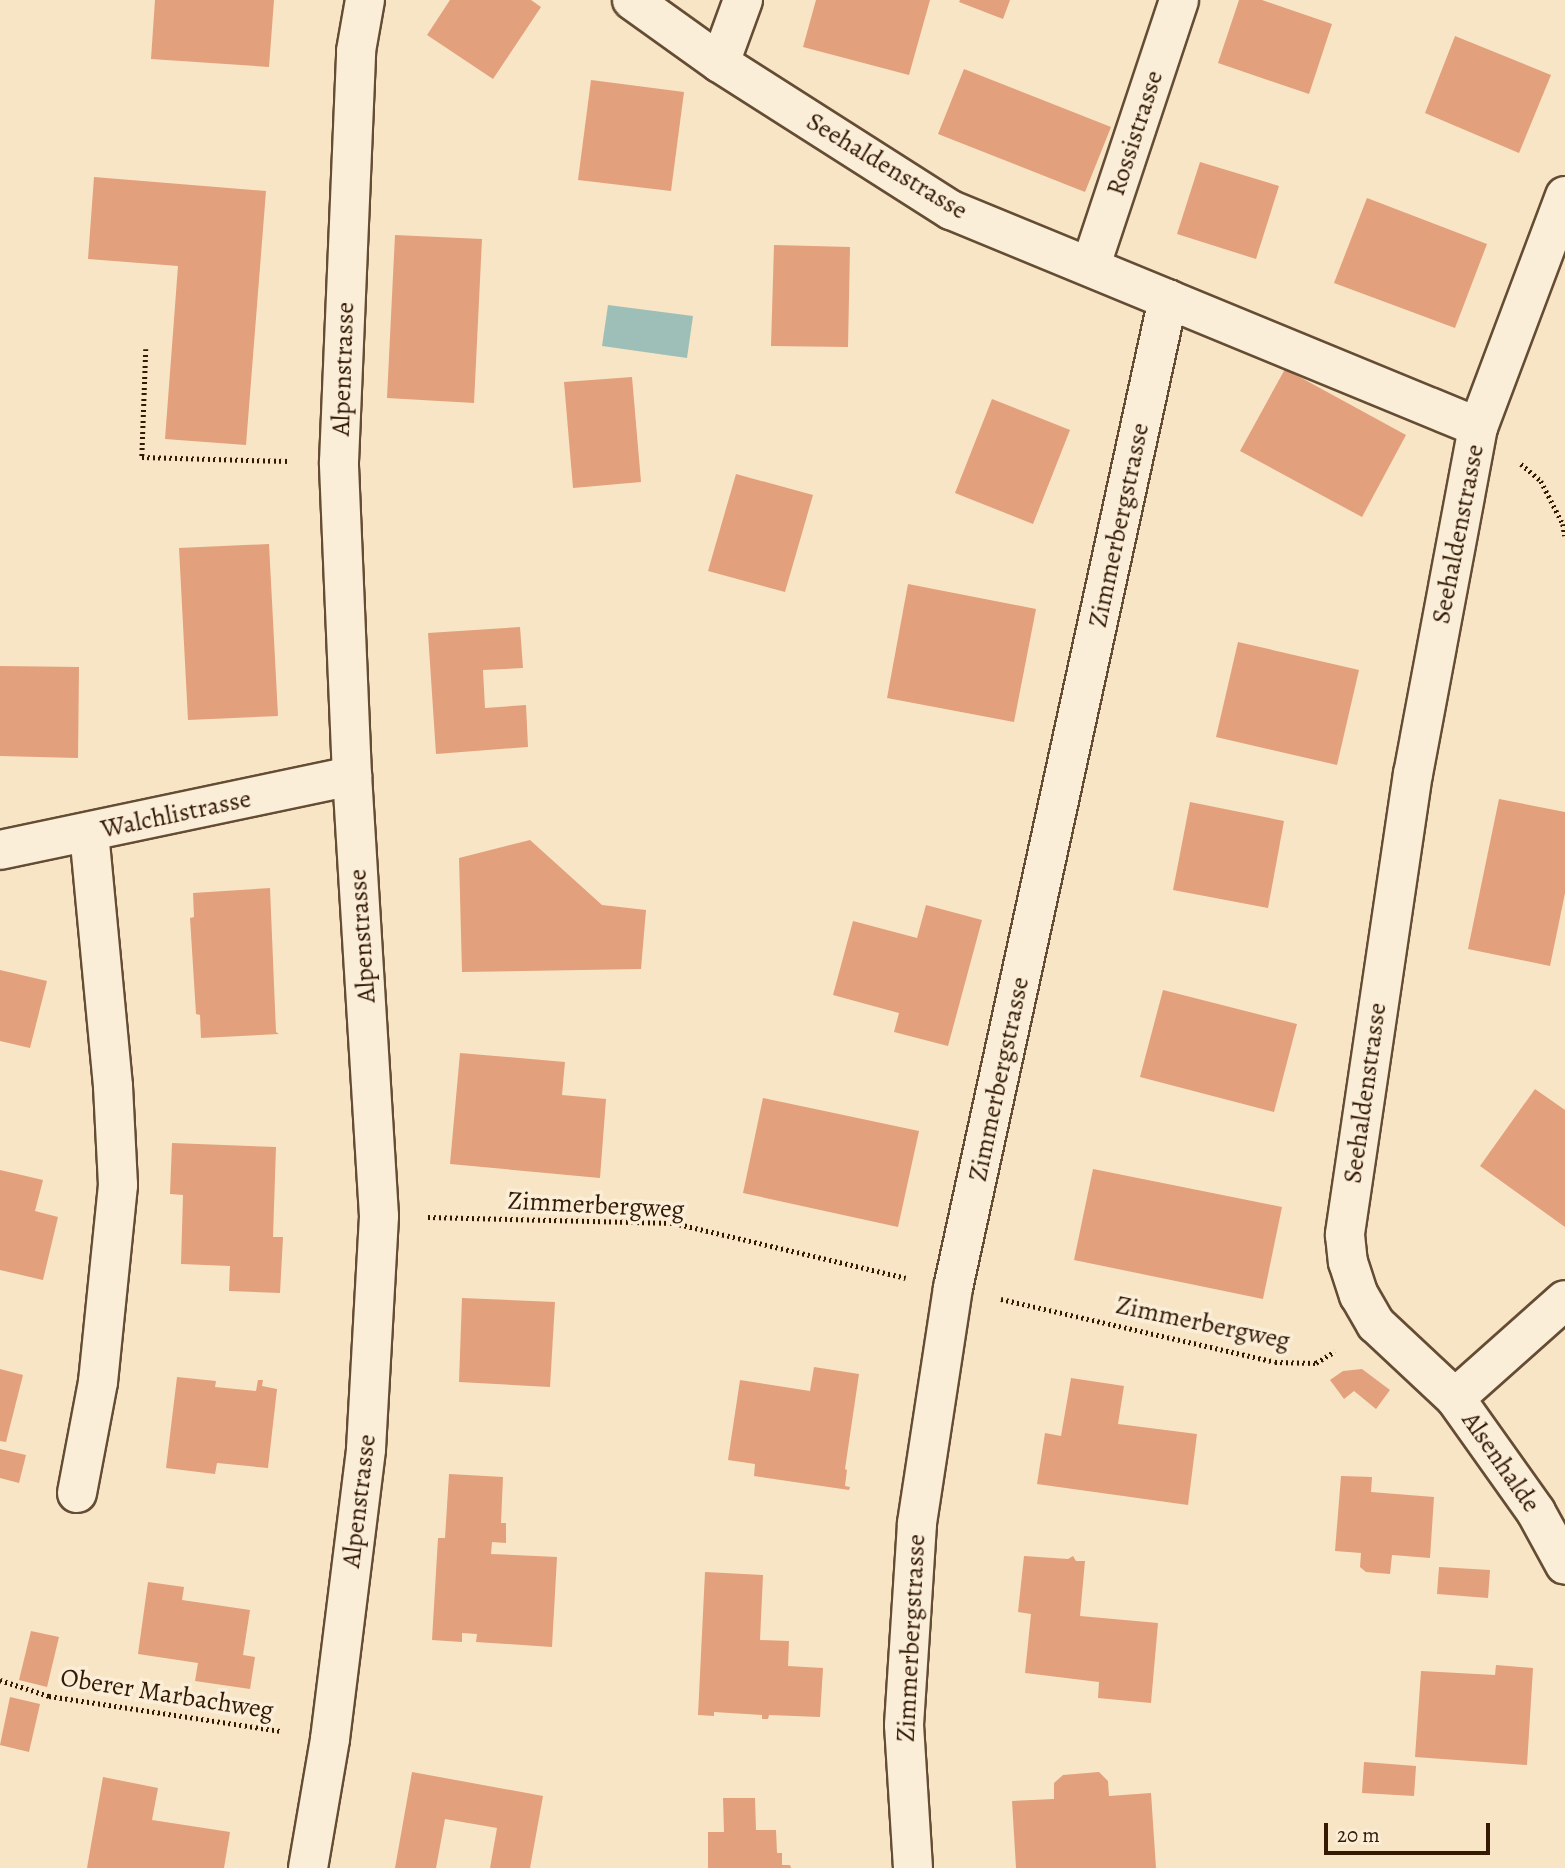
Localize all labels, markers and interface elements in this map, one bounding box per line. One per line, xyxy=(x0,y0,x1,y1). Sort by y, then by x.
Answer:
street label: Rossistrasse xyxy=(1100,67,1170,199)
street label: Seehaldenstrasse xyxy=(801,106,973,226)
street label: Alpenstrasse xyxy=(325,301,361,437)
street label: Zimmerbergstrasse xyxy=(1082,420,1156,630)
street label: Seehaldenstrasse xyxy=(1425,442,1491,626)
street label: Walchlistrasse xyxy=(98,783,254,845)
street label: Alpenstrasse xyxy=(342,868,382,1004)
street label: Zimmerbergstrasse xyxy=(962,974,1036,1184)
street label: Seehaldenstrasse xyxy=(1337,1001,1393,1185)
street label: Zimmerbergweg xyxy=(507,1185,685,1225)
street label: Zimmerbergweg xyxy=(1113,1289,1293,1357)
street label: Alsenhalde xyxy=(1455,1406,1547,1518)
street label: Alpenstrasse xyxy=(335,1433,383,1569)
street label: Zimmerbergstrasse xyxy=(890,1533,932,1743)
street label: Oberer Marbachweg xyxy=(58,1662,276,1726)
scale bar xyxy=(1327,1808,1493,1852)
text: 20 m xyxy=(1337,1821,1380,1849)

